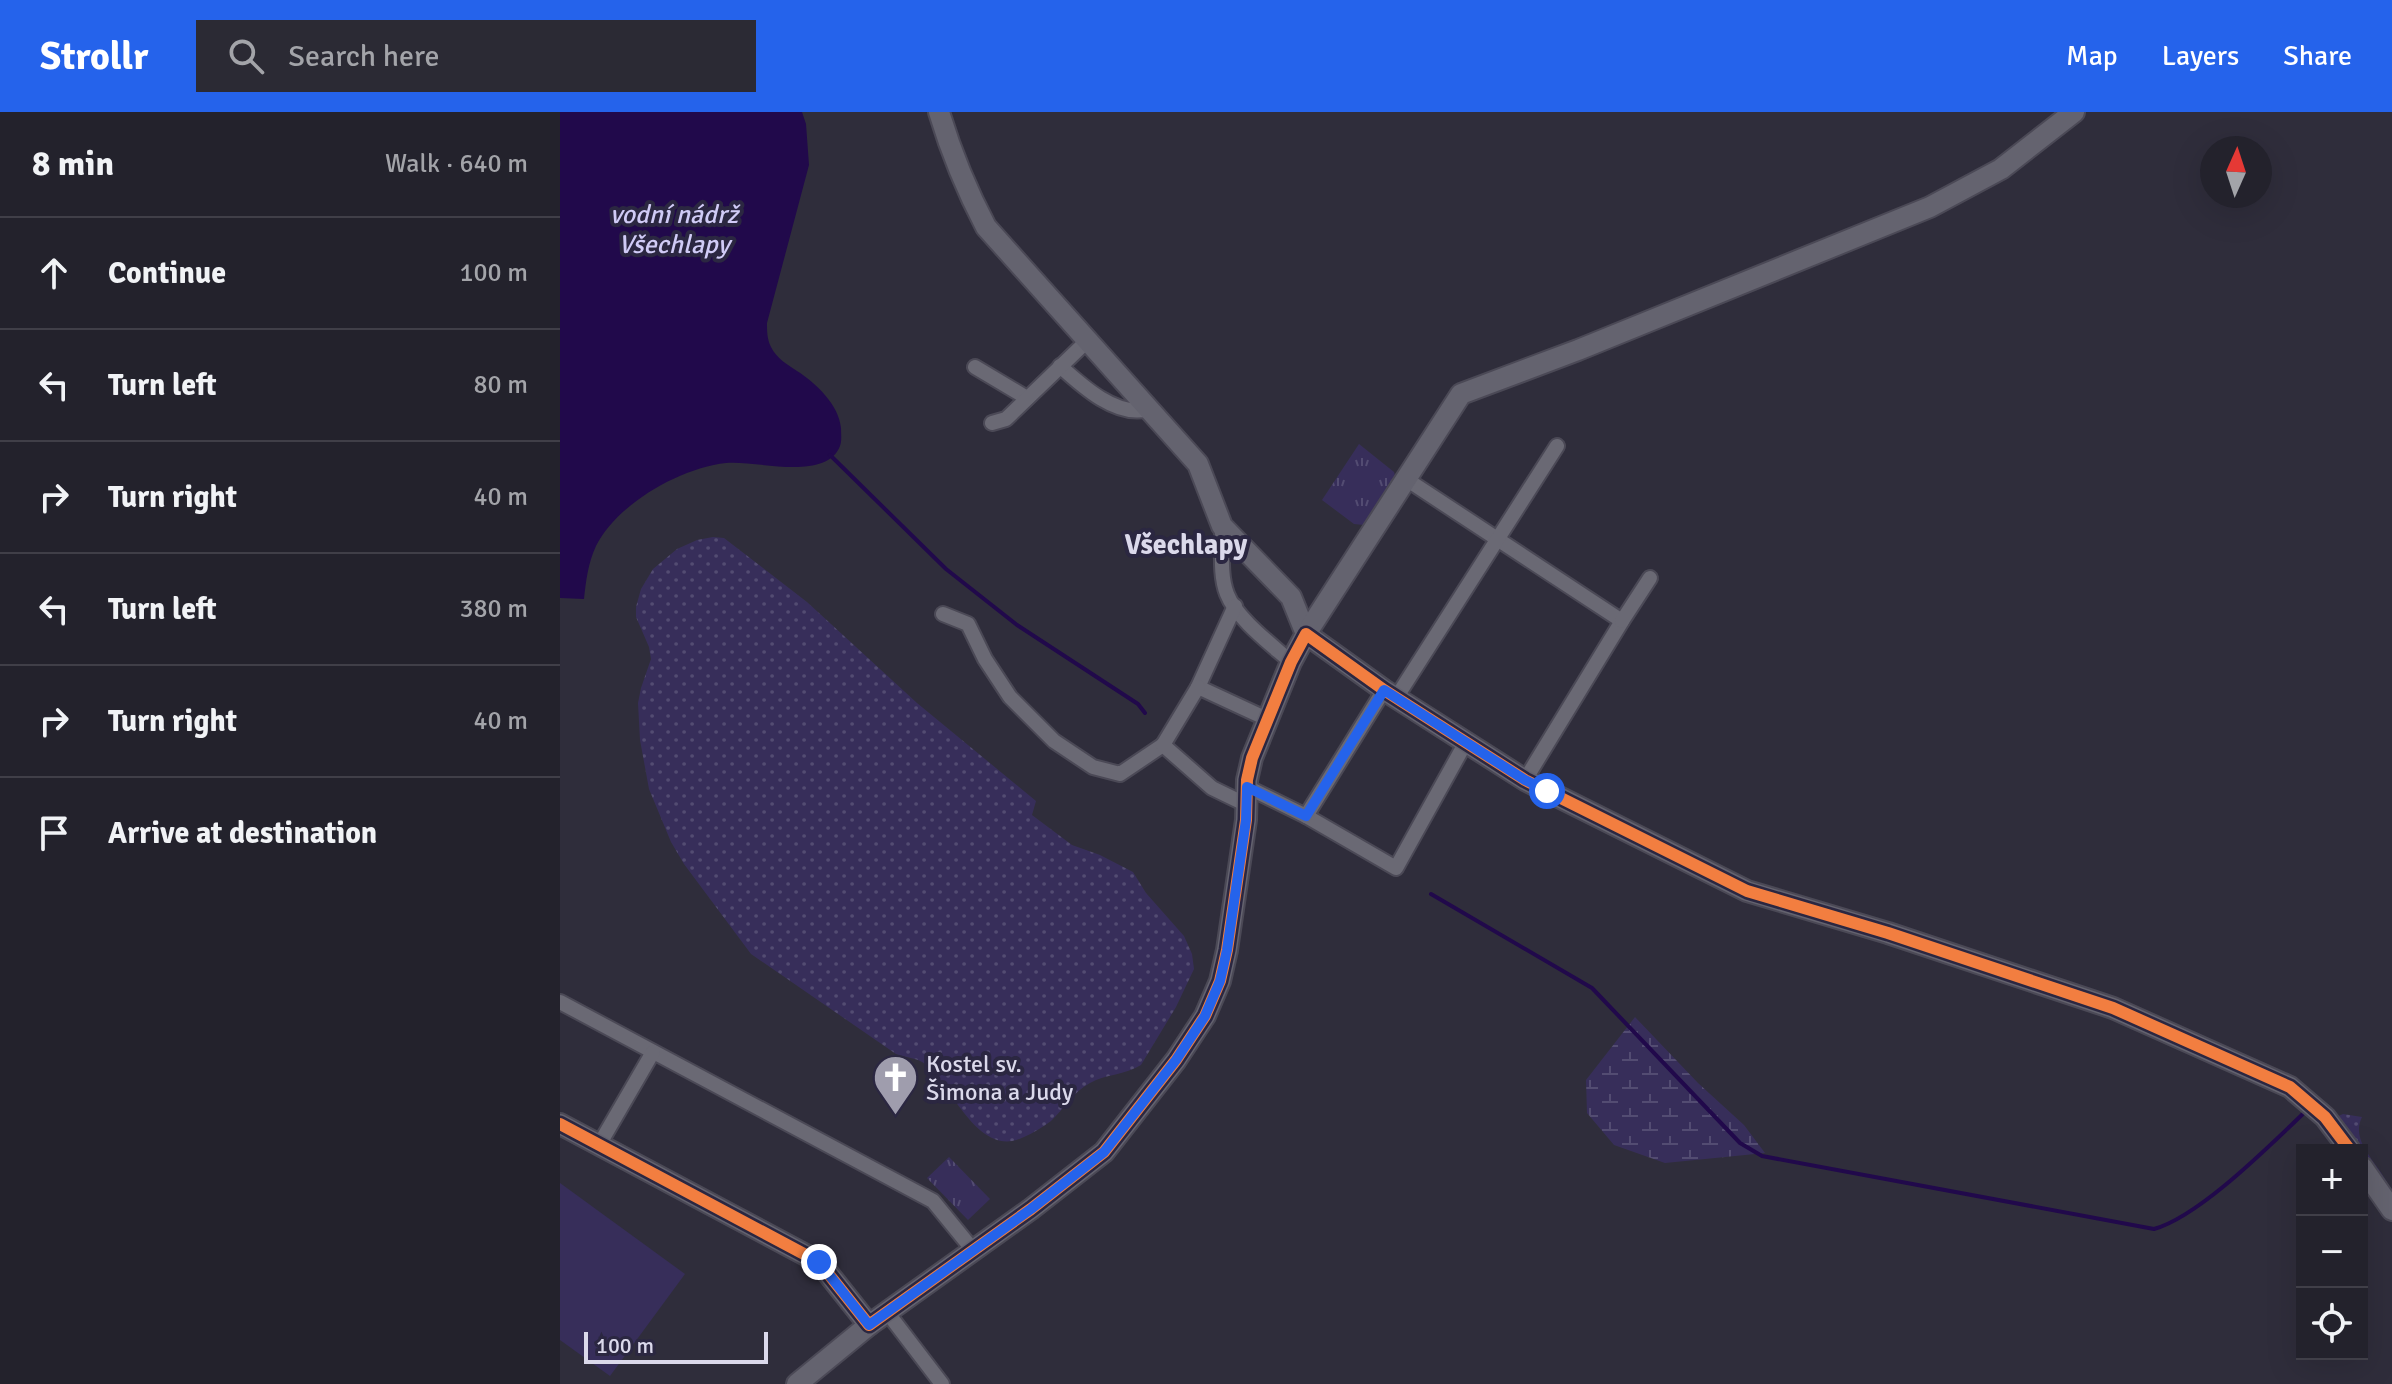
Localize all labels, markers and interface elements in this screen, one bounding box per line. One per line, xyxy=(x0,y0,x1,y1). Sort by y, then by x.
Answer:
search box xyxy=(196,20,756,92)
text: Strollr xyxy=(40,33,148,80)
icon: search xyxy=(224,34,268,78)
text: Search here xyxy=(288,38,440,75)
text: Map xyxy=(2066,39,2118,73)
text: Layers xyxy=(2162,39,2239,73)
text: Share xyxy=(2283,39,2352,73)
north arrow xyxy=(2200,136,2272,208)
text: 8 min xyxy=(32,143,114,185)
text: Walk · 640 m xyxy=(385,148,528,180)
water label: vodní nádrž Všechlapy xyxy=(610,199,740,261)
icon: ahead xyxy=(32,251,76,295)
text: Continue xyxy=(108,255,226,292)
text: 100 m xyxy=(459,257,528,289)
icon: left xyxy=(32,363,76,407)
text: Turn left xyxy=(108,367,217,404)
text: 80 m xyxy=(473,369,528,401)
icon: right xyxy=(32,475,76,519)
text: Turn right xyxy=(108,479,237,516)
text: 40 m xyxy=(473,481,528,513)
district label: Všechlapy xyxy=(1125,528,1247,562)
icon: left xyxy=(32,587,76,631)
text: Turn left xyxy=(108,591,217,628)
text: 380 m xyxy=(459,593,528,625)
icon: right xyxy=(32,699,76,743)
text: Turn right xyxy=(108,703,237,740)
text: 40 m xyxy=(473,705,528,737)
route start xyxy=(1529,773,1565,809)
icon: arrive xyxy=(32,811,76,855)
text: Arrive at destination xyxy=(108,815,377,852)
place label: Kostel sv. Šimona a Judy xyxy=(926,1049,1073,1107)
church icon: Kostel sv. Šimona a Judy xyxy=(871,1054,919,1117)
map controls xyxy=(2296,1144,2368,1360)
button: + xyxy=(2296,1144,2368,1216)
button: − xyxy=(2296,1216,2368,1288)
route end xyxy=(801,1244,837,1280)
button: locate xyxy=(2296,1288,2368,1360)
scale bar xyxy=(584,1328,768,1364)
text: 100 m xyxy=(596,1332,654,1359)

